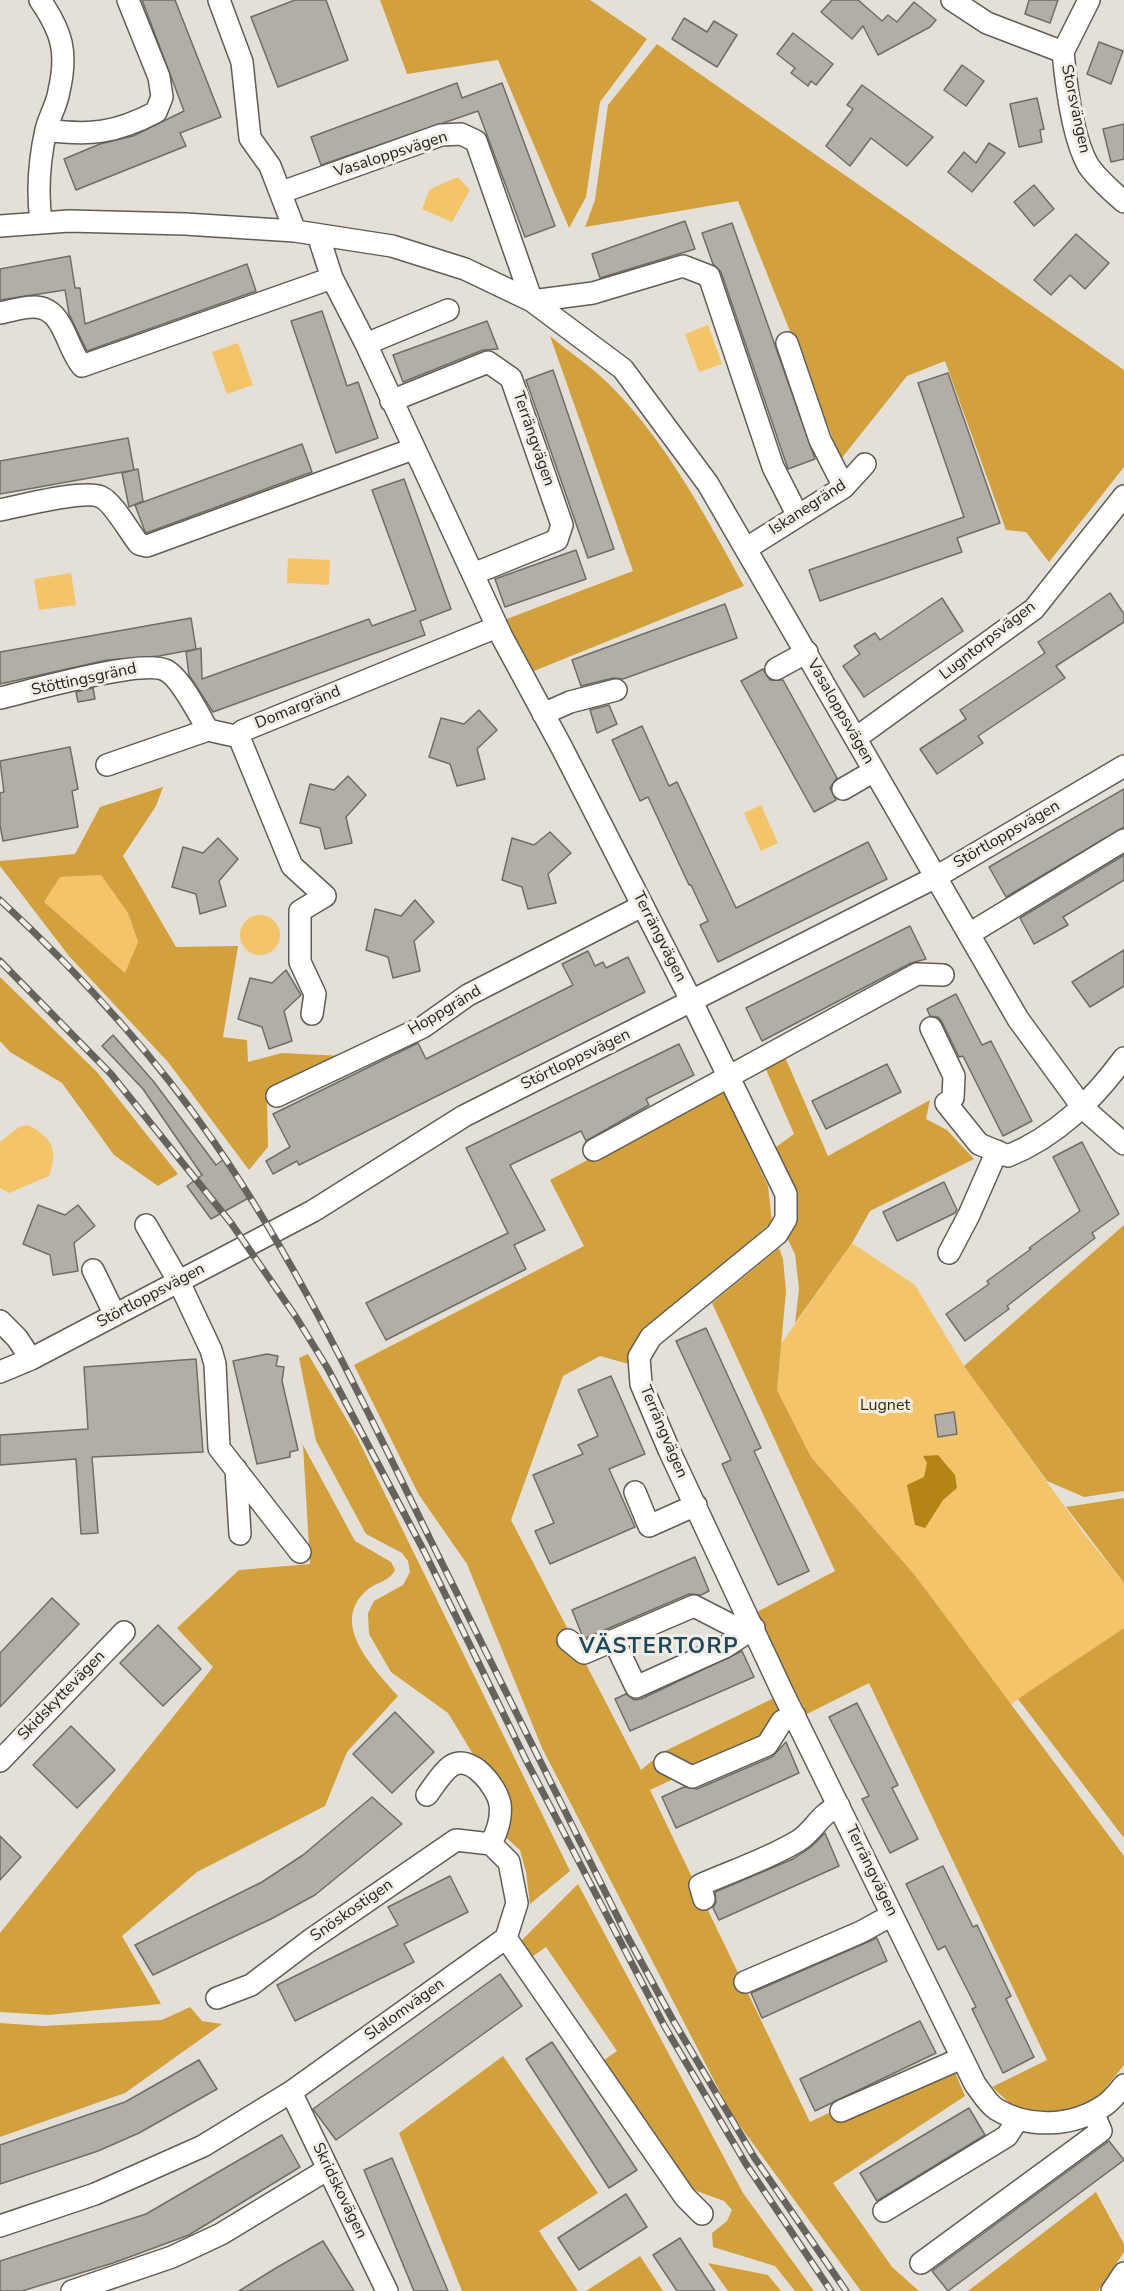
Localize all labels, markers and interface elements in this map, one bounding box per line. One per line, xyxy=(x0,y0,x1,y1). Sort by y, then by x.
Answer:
street label: Storsvängen xyxy=(1056,63,1094,155)
street label: Vasaloppsvägen xyxy=(332,128,450,182)
street label: Terrängvägen xyxy=(508,389,558,489)
street label: Iskanegränd xyxy=(766,476,850,540)
street label: Lugntorpsvägen xyxy=(936,598,1040,684)
street label: Vasaloppsvägen xyxy=(802,656,878,768)
street label: Stöttingsgränd xyxy=(30,659,138,701)
street label: Domargränd xyxy=(252,682,344,734)
street label: Störtloppsvägen xyxy=(951,797,1063,873)
street label: Terrängvägen xyxy=(628,889,690,985)
street label: Hoppgränd xyxy=(405,982,485,1040)
street label: Störtloppsvägen xyxy=(518,1025,634,1095)
street label: Störtloppsvägen xyxy=(94,1260,208,1332)
street label: Terrängvägen xyxy=(635,1383,691,1481)
park label: Lugnet xyxy=(860,1396,910,1416)
district label: VÄSTERTORP xyxy=(579,1635,739,1661)
street label: Skidskyttevägen xyxy=(14,1647,110,1745)
street label: Terrängvägen xyxy=(841,1822,901,1920)
street label: Snöskostigen xyxy=(307,1876,397,1946)
street label: Slalomvägen xyxy=(361,1975,449,2045)
street label: Skridskovägen xyxy=(307,2140,371,2242)

